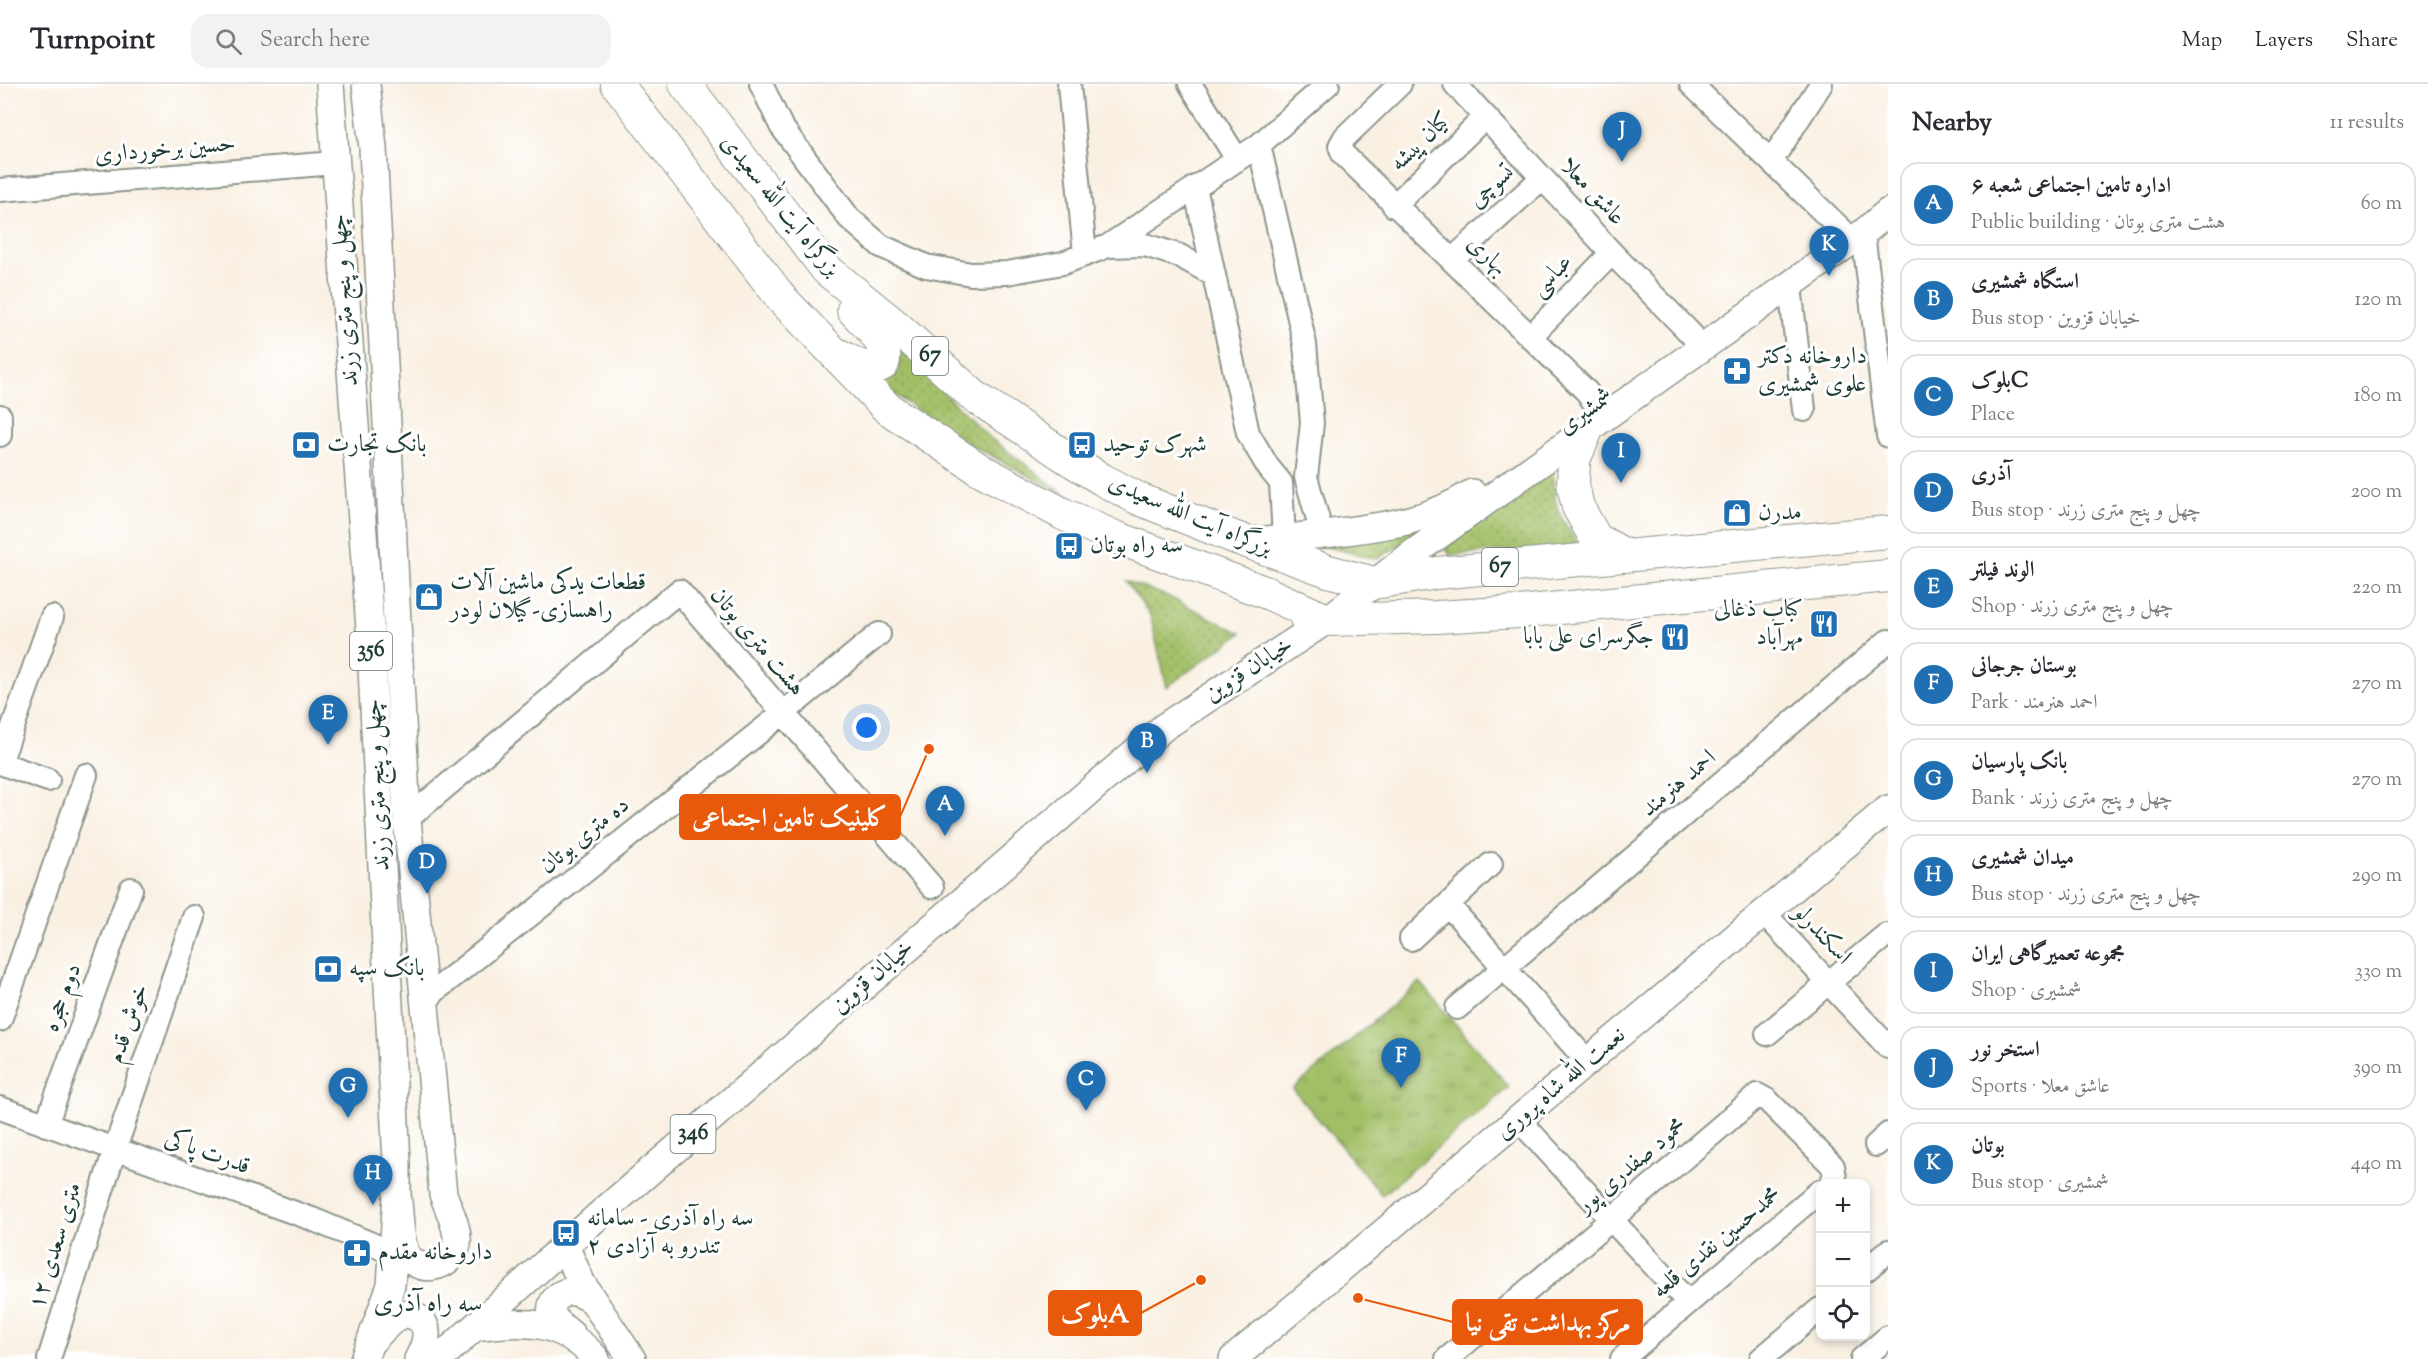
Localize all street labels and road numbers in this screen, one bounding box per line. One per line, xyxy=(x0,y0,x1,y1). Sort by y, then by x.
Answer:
street label: کیان پیشه xyxy=(1383,104,1459,180)
street label: بزرگراه آیت الله سعیدی xyxy=(712,125,851,285)
street label: حسین برخورداری xyxy=(93,127,237,173)
street label: عاشق معلا xyxy=(1551,150,1633,234)
street label: تسوچی xyxy=(1461,157,1523,217)
street label: چهل و پنج متری زرند xyxy=(322,213,370,387)
street label: بهاری xyxy=(1459,228,1515,284)
street label: عباسی xyxy=(1523,247,1581,305)
road number: 67 xyxy=(912,337,948,375)
street label: شمشیری xyxy=(1551,380,1621,444)
street label: بزرگراه آیت الله سعیدی xyxy=(1103,462,1279,566)
road number: 67 xyxy=(1482,548,1518,586)
street label: هشت متری بوتان xyxy=(701,580,813,704)
street label: خیابان قزوین xyxy=(1198,629,1300,711)
road number: 356 xyxy=(350,632,392,670)
street label: چهل و پنج متری زرند xyxy=(357,698,401,872)
street label: احمد هنرمند xyxy=(1634,742,1724,826)
street label: ده متری بوتان xyxy=(533,789,637,883)
street label: اسکندرلو xyxy=(1784,896,1859,973)
street label: خیابان قزوین xyxy=(824,931,922,1023)
street label: دوم حجره xyxy=(35,959,93,1038)
street label: خوش قدم xyxy=(100,980,160,1069)
street label: نعمت الله شاه پروری xyxy=(1486,1016,1634,1149)
street label: محمود صفدری پور xyxy=(1568,1110,1694,1223)
road number: 346 xyxy=(670,1115,716,1153)
street label: قدرت پاکی xyxy=(159,1122,255,1184)
street label: ۱۲ متری سعدی xyxy=(21,1178,91,1314)
street label: محمدحسین نقدی قلعه xyxy=(1645,1179,1789,1307)

